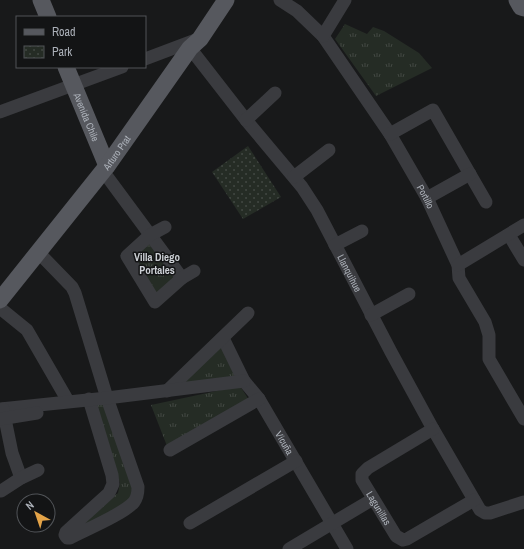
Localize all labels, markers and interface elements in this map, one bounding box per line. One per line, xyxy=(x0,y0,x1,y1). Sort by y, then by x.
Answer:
legend xyxy=(16,16,146,68)
text: Road xyxy=(52,24,76,40)
text: Park xyxy=(52,44,72,60)
street label: Avenida Chile xyxy=(70,90,102,144)
street label: Arturo Prat xyxy=(100,132,134,174)
street label: Portillo xyxy=(414,182,437,211)
district label: Villa Diego Portales xyxy=(134,250,180,277)
street label: Llanquihue xyxy=(334,252,365,295)
street label: Vicuña xyxy=(272,429,296,458)
street label: Lagunillas xyxy=(363,489,394,528)
north arrow xyxy=(16,493,56,533)
text: N xyxy=(23,498,37,513)

